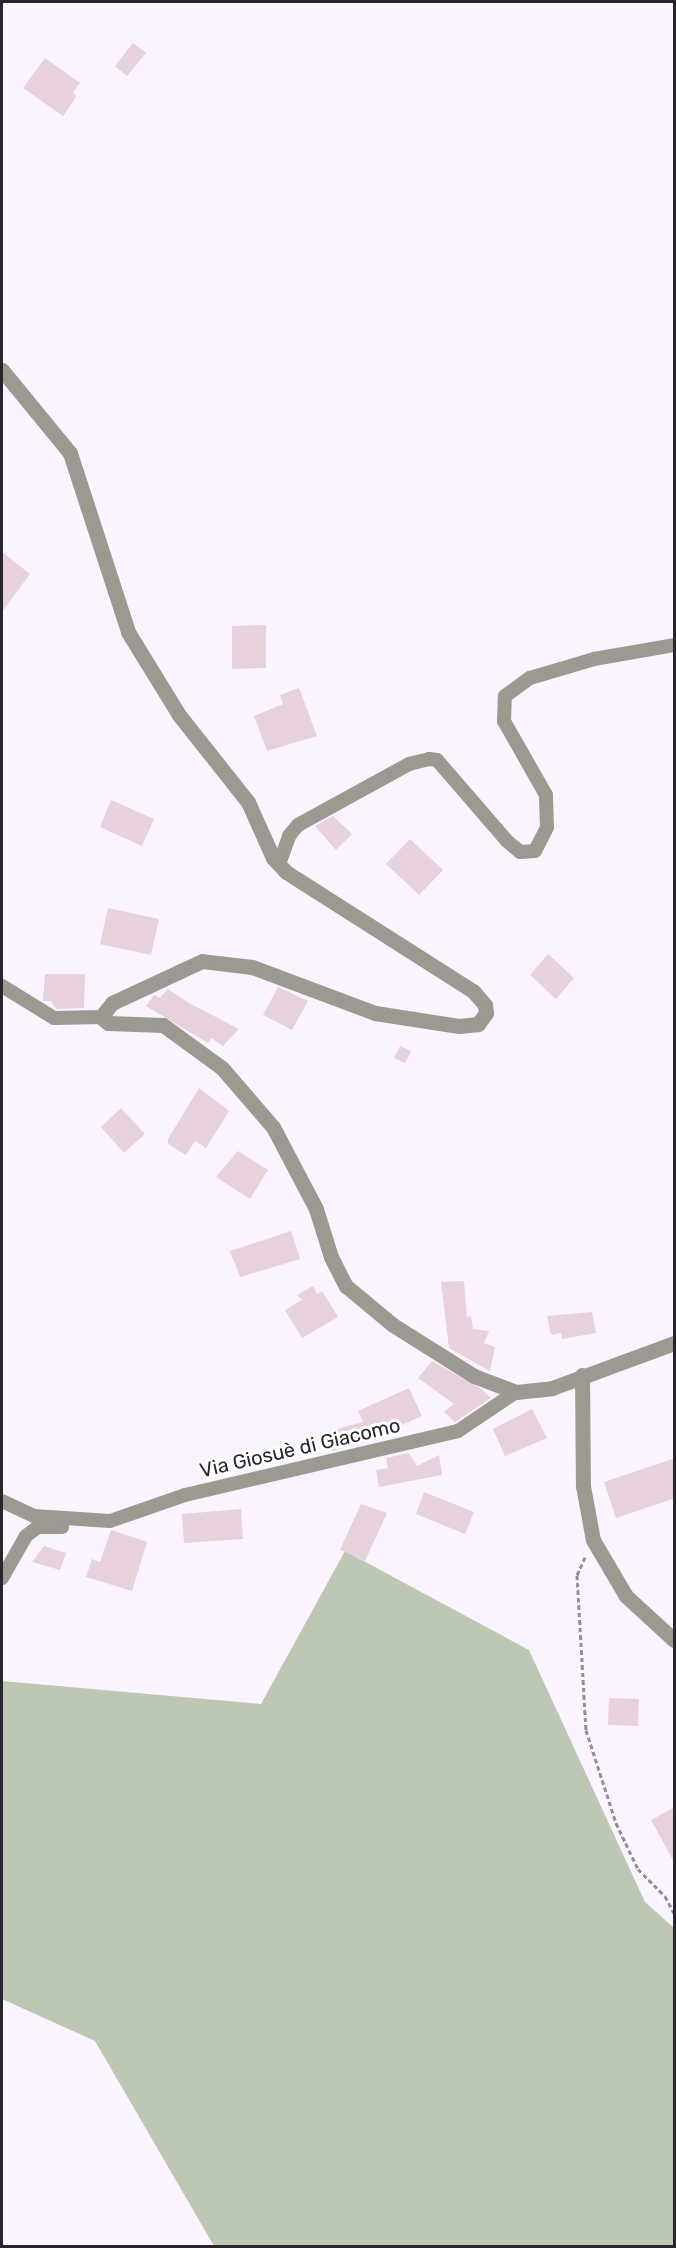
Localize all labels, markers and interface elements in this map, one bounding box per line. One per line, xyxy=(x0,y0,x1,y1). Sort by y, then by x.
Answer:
street label: Via Giosuè di Giacomo xyxy=(197,1413,403,1483)

